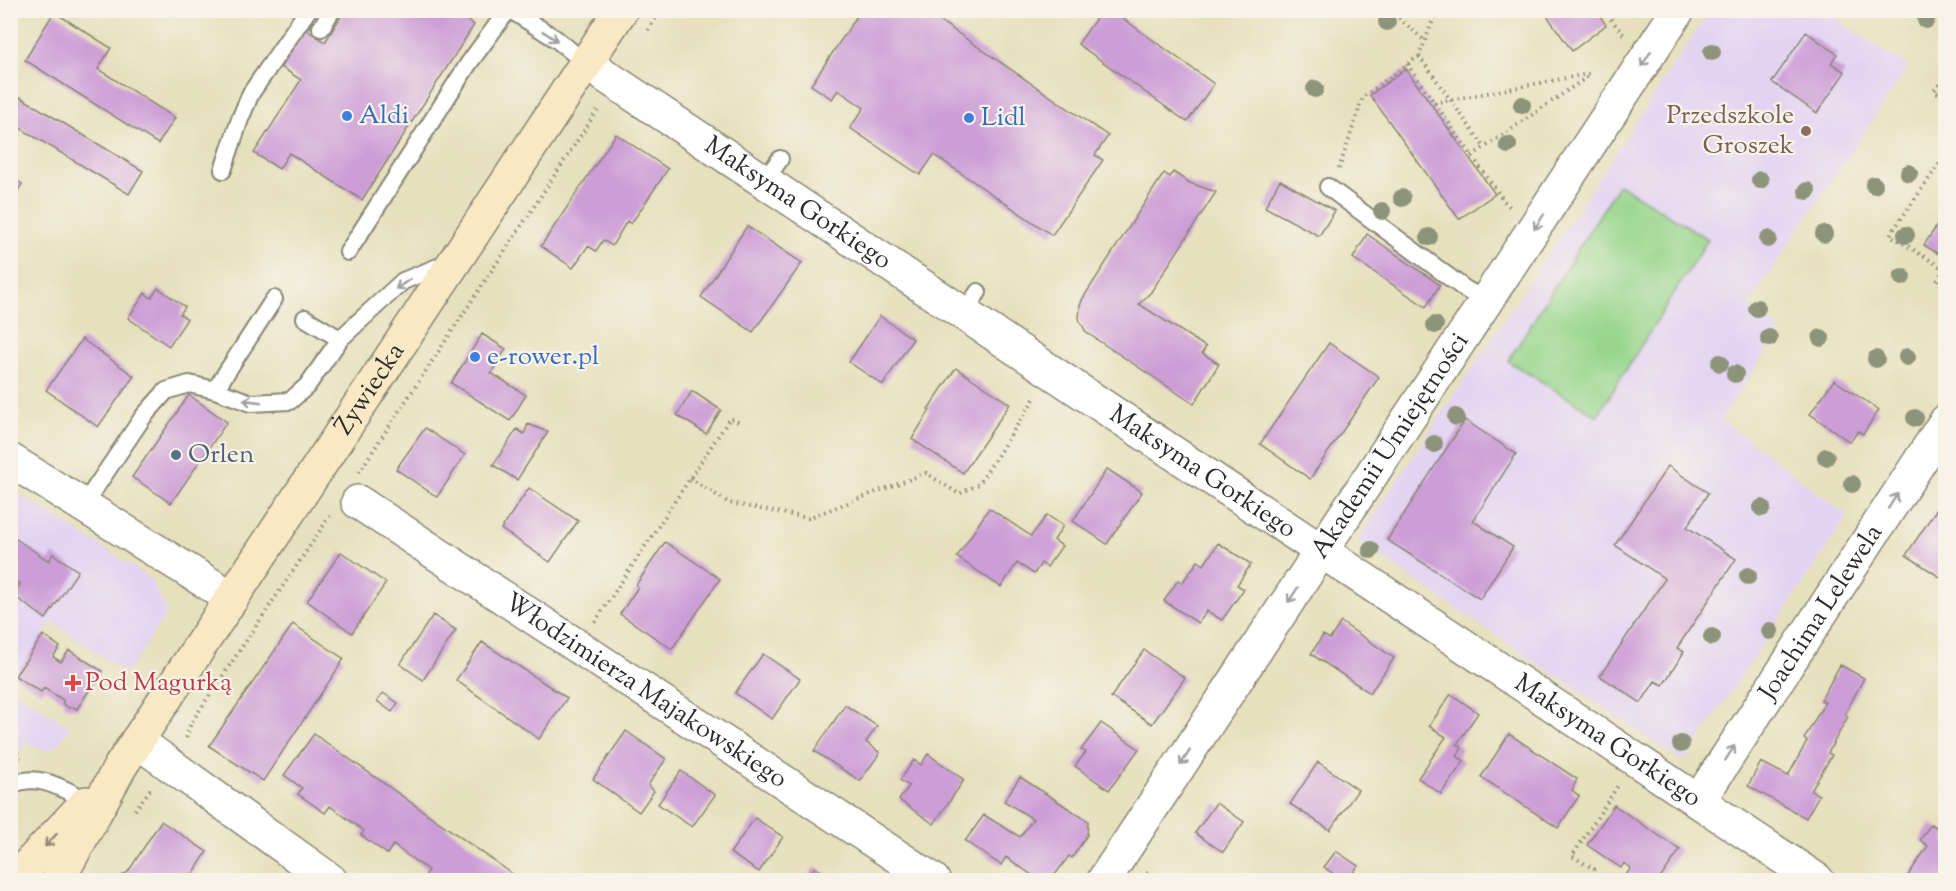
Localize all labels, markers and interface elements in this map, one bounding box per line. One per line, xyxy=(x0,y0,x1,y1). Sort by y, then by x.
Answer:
one-way arrow xyxy=(541,30,557,42)
one-way arrow xyxy=(1640,51,1652,67)
place label: Aldi xyxy=(359,98,409,135)
place label: Przedszkole Groszek xyxy=(1666,98,1794,165)
place label: Lidl xyxy=(981,100,1026,137)
marker: Aldi xyxy=(340,109,354,123)
marker: Lidl xyxy=(962,111,976,125)
marker: Przedszkole Groszek xyxy=(1799,124,1813,138)
street label: Maksyma Gorkiego xyxy=(697,128,899,279)
one-way arrow xyxy=(1532,213,1544,230)
one-way arrow xyxy=(394,277,411,290)
street label: Akademii Umiejętności xyxy=(1302,326,1479,566)
street label: Żywiecka xyxy=(326,336,414,443)
place label: e-rower.pl xyxy=(487,339,599,376)
marker: e-rower.pl xyxy=(468,350,482,364)
one-way arrow xyxy=(243,396,262,407)
street label: Maksyma Gorkiego xyxy=(1102,397,1304,548)
place label: Orlen xyxy=(188,437,254,474)
marker: Orlen xyxy=(169,448,183,462)
one-way arrow xyxy=(1887,493,1899,510)
street label: Joachima Lelewela xyxy=(1749,517,1892,709)
street label: Włodzimierza Majakowskiego xyxy=(497,584,794,798)
one-way arrow xyxy=(1286,586,1298,603)
place label: Pod Magurką xyxy=(85,665,232,702)
street label: Maksyma Gorkiego xyxy=(1507,665,1708,817)
marker: Pod Magurką xyxy=(66,676,80,690)
one-way arrow xyxy=(1723,744,1736,761)
one-way arrow xyxy=(1179,749,1191,766)
one-way arrow xyxy=(44,833,59,848)

